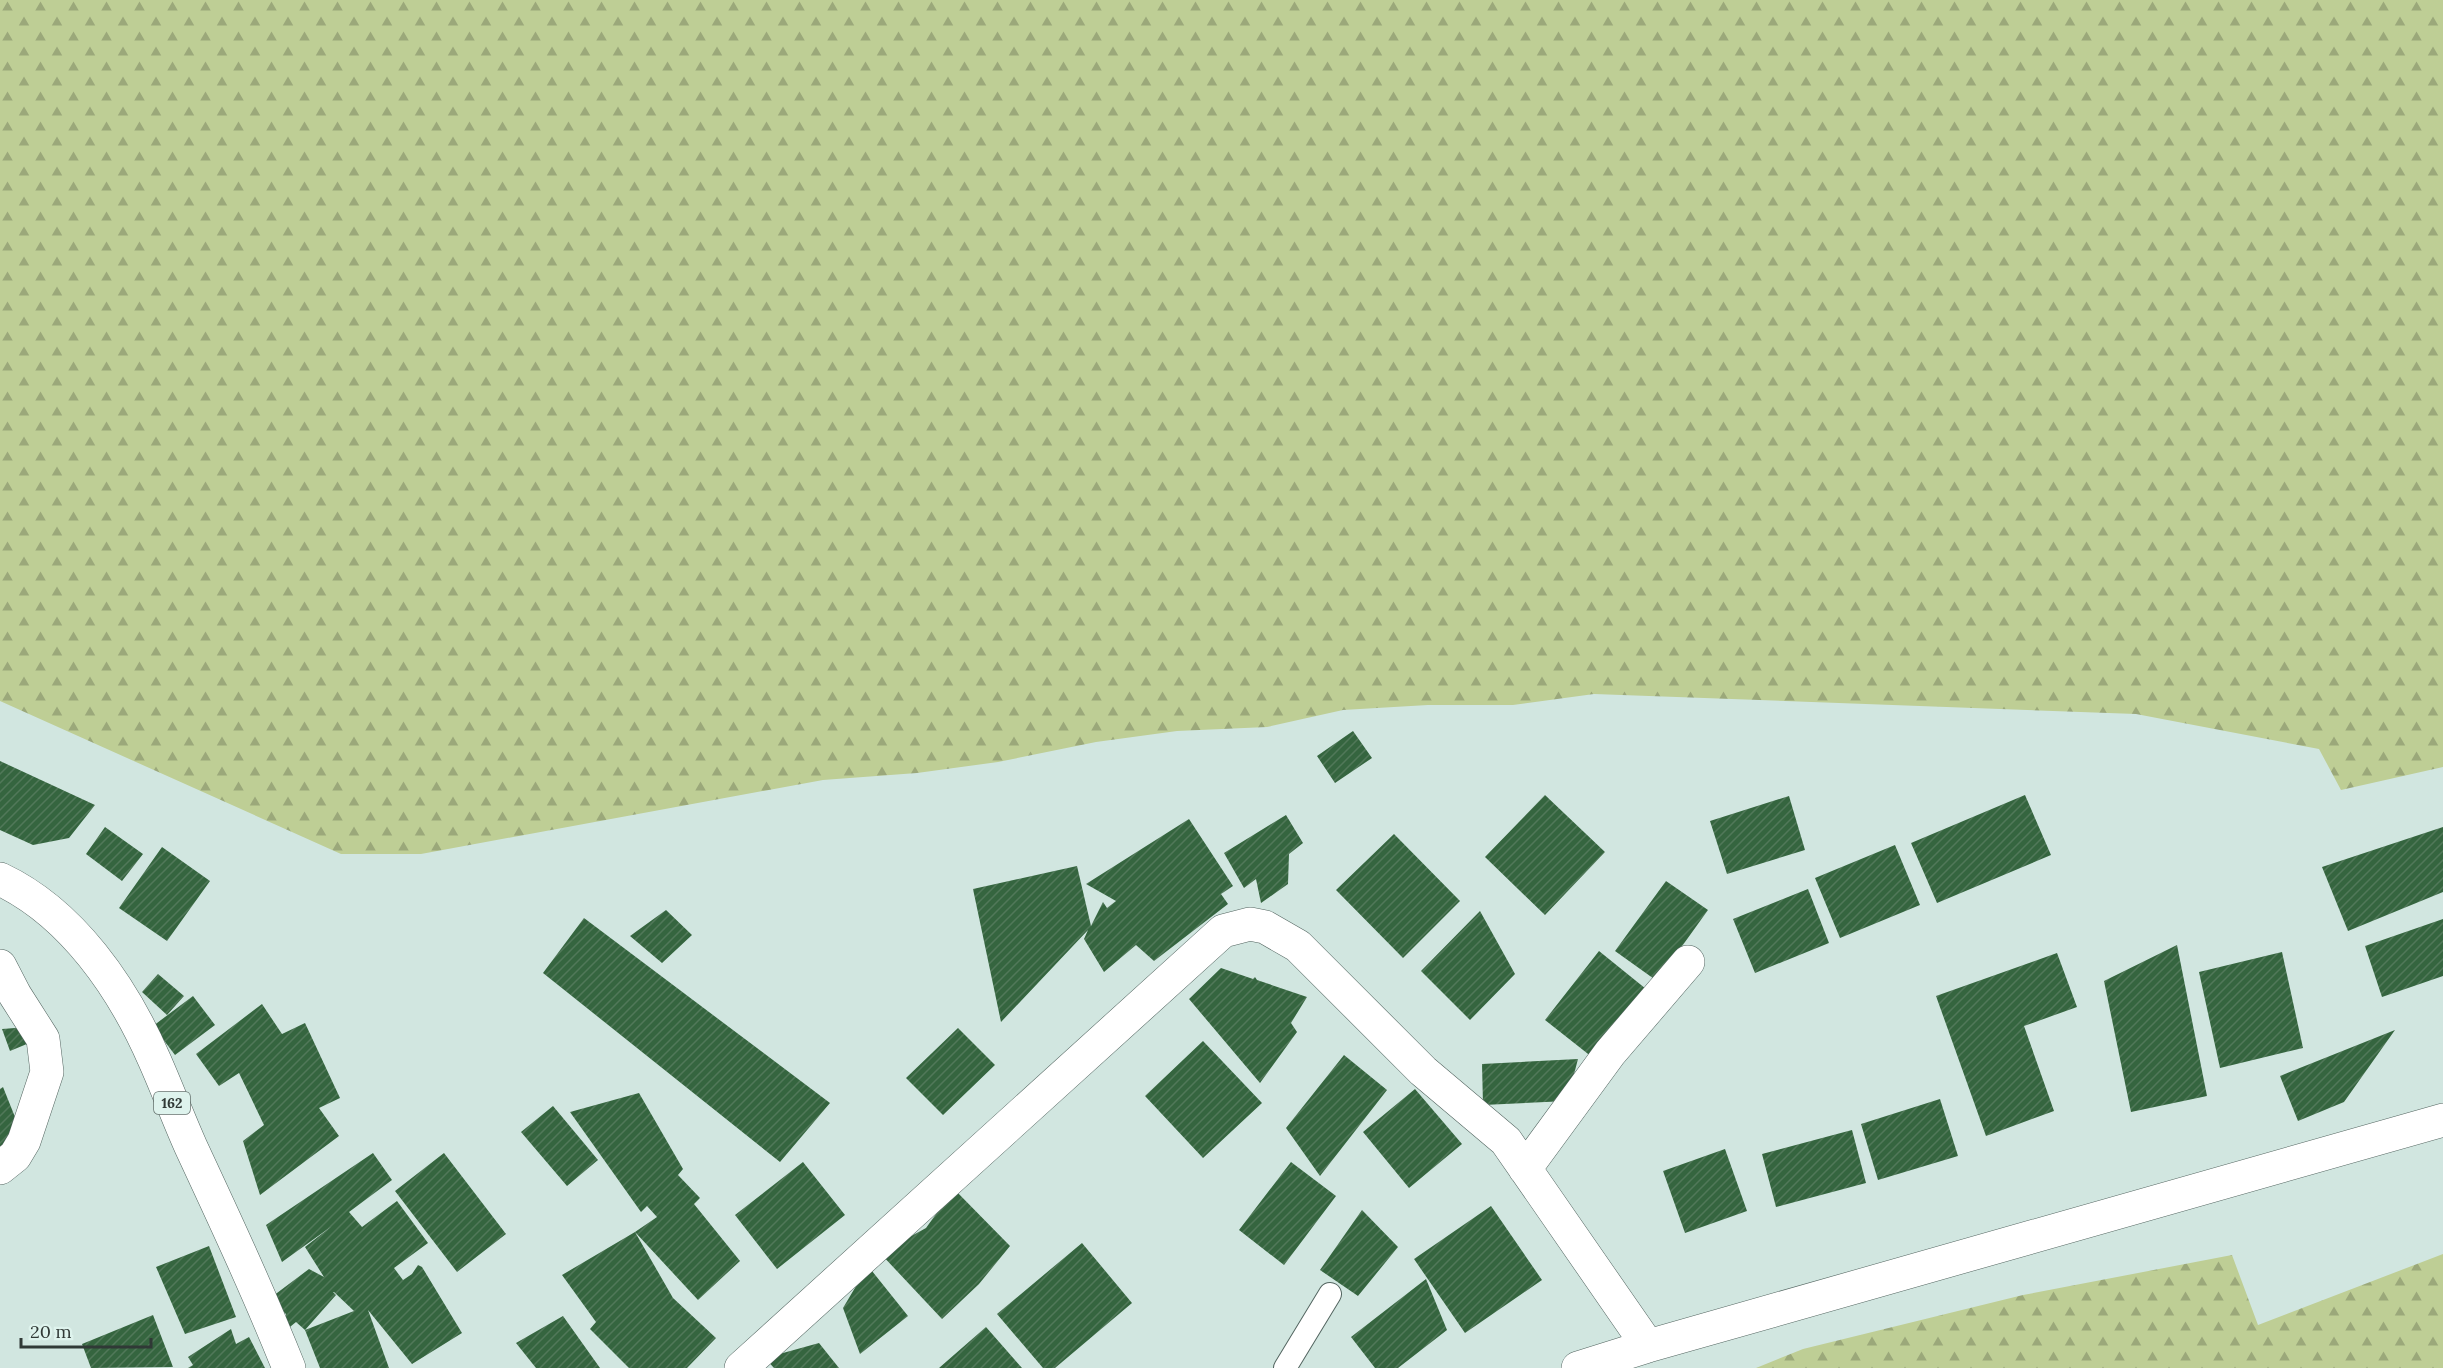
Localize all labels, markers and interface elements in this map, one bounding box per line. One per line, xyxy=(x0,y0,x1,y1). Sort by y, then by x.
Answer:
road number: 162 xyxy=(154,1092,190,1114)
scale bar xyxy=(21,1311,152,1349)
text: 20 m xyxy=(30,1320,72,1343)

